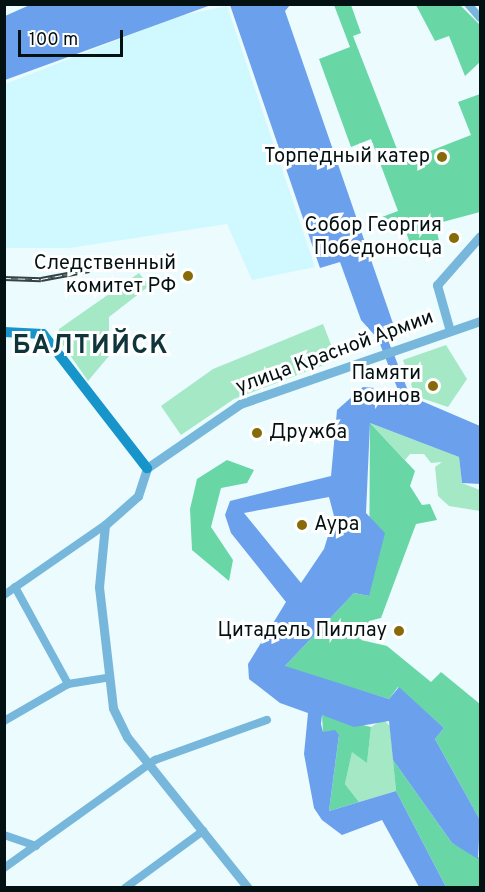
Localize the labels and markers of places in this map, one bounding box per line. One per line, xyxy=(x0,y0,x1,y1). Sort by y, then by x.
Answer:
place label: Торпедный катер xyxy=(264,145,430,169)
marker: Торпедный катер xyxy=(435,150,449,164)
place label: Собор Георгия Победоносца xyxy=(304,214,442,261)
marker: Собор Георгия Победоносца xyxy=(447,231,461,245)
place label: Следственный комитет РФ xyxy=(34,252,176,299)
marker: Следственный комитет РФ xyxy=(181,269,195,283)
place label: Памяти воинов xyxy=(351,362,421,409)
marker: Памяти воинов xyxy=(426,379,440,393)
place label: Дружба xyxy=(269,421,347,445)
marker: Дружба xyxy=(250,426,264,440)
place label: Аура xyxy=(314,513,359,537)
marker: Аура xyxy=(295,518,309,532)
place label: Цитадель Пиллау xyxy=(217,619,387,643)
marker: Цитадель Пиллау xyxy=(392,624,406,638)

